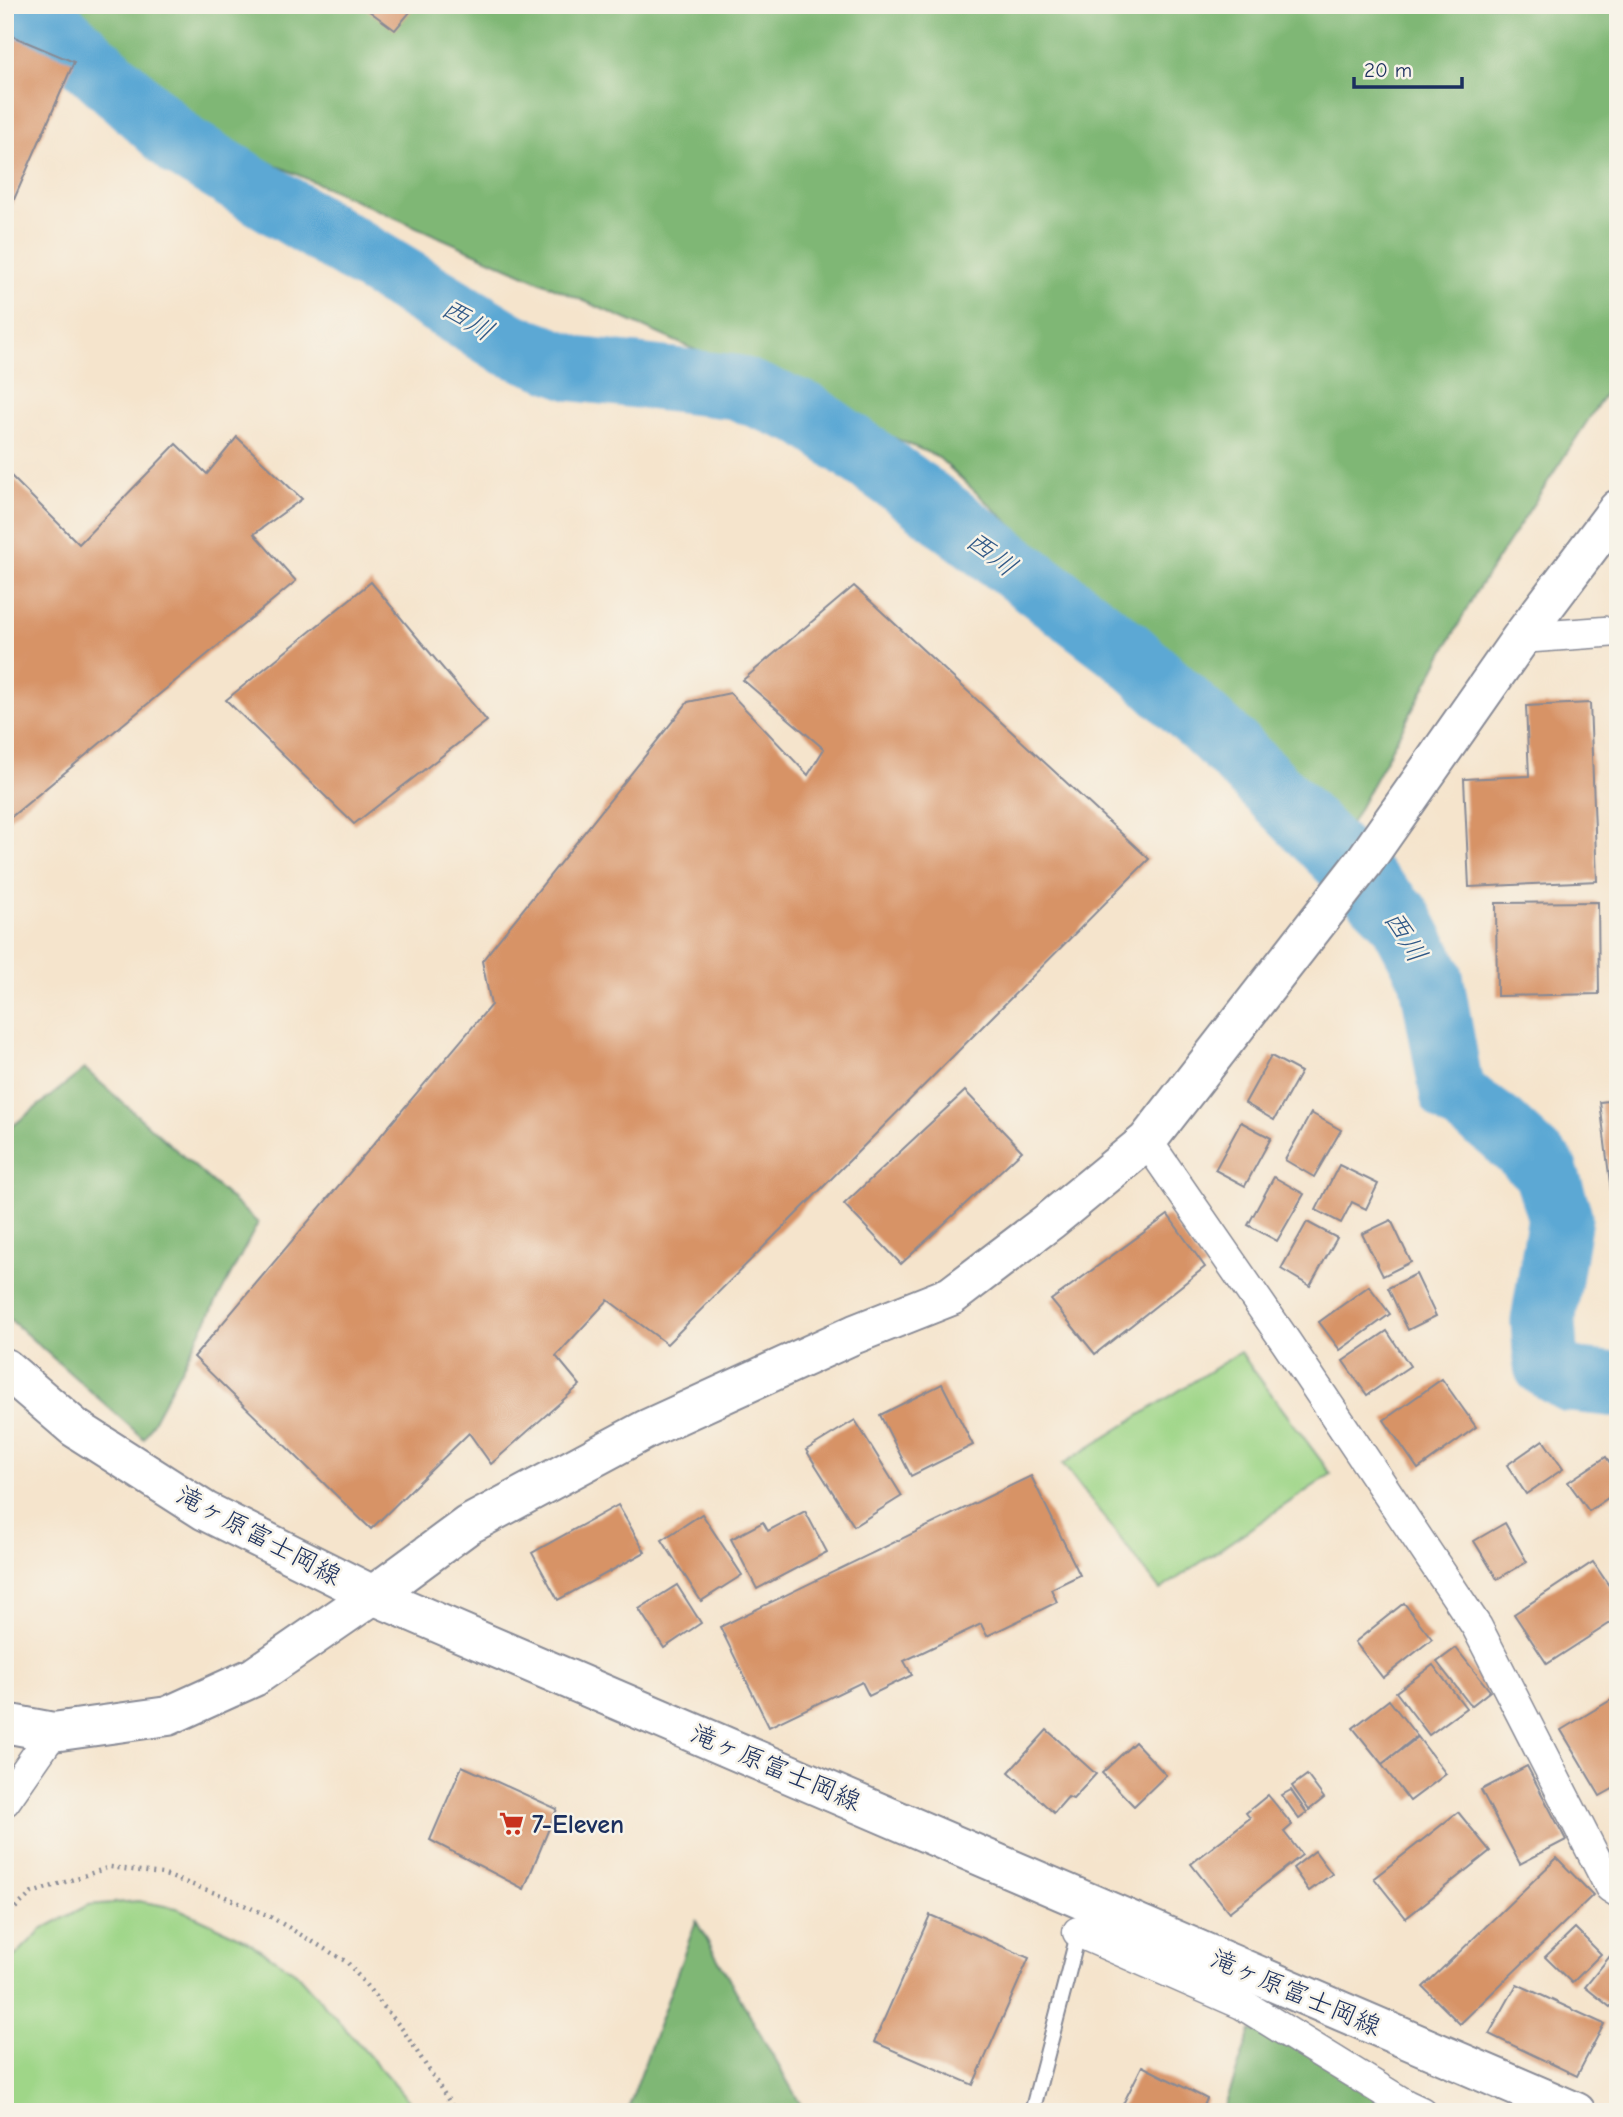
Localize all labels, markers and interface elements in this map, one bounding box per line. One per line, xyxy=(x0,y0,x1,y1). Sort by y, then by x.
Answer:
scale bar xyxy=(1354,46,1462,90)
text: 20 m xyxy=(1364,58,1412,82)
water label: 西川 xyxy=(435,292,500,348)
water label: 西川 xyxy=(959,524,1023,583)
water label: 西川 xyxy=(1377,904,1434,969)
street label: 滝ヶ原富士岡線 xyxy=(171,1480,346,1592)
street label: 滝ヶ原富士岡線 xyxy=(686,1719,865,1817)
supermarket icon: 7-Eleven xyxy=(498,1810,526,1838)
place label: 7-Eleven xyxy=(532,1810,624,1840)
street label: 滝ヶ原富士岡線 xyxy=(1206,1944,1385,2042)

